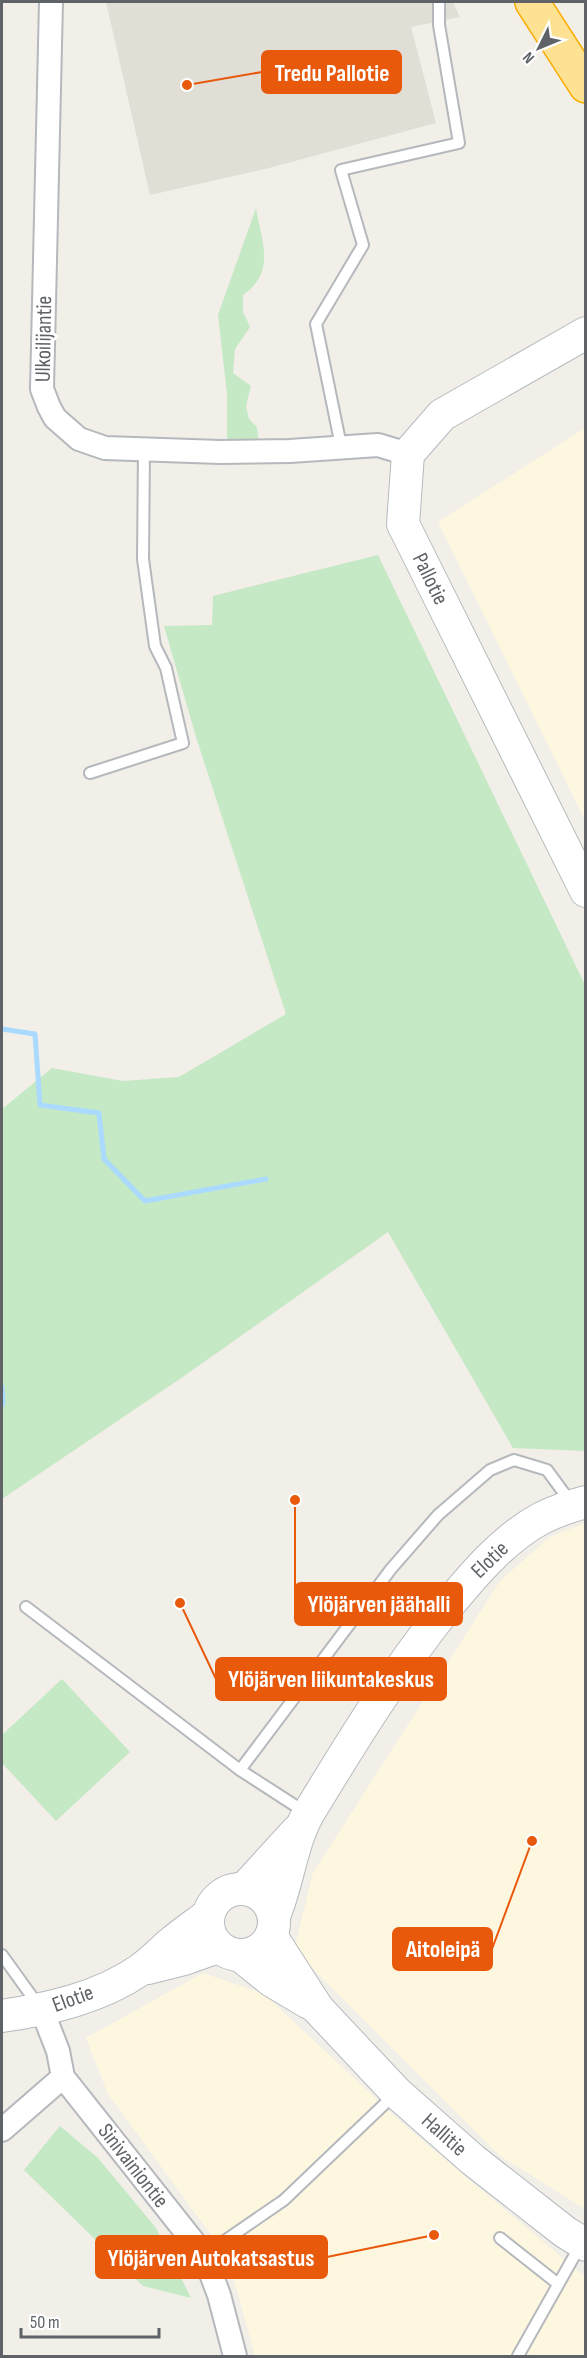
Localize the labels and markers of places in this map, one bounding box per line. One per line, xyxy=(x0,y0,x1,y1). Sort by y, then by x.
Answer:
callout: Tredu Pallotie xyxy=(262,51,401,93)
callout: Ylöjärven jäähalli xyxy=(295,1583,462,1625)
callout: Ylöjärven liikuntakeskus xyxy=(216,1658,446,1700)
callout: Aitoleipä xyxy=(393,1928,492,1970)
callout: Ylöjärven Autokatsastus xyxy=(96,2236,327,2278)

